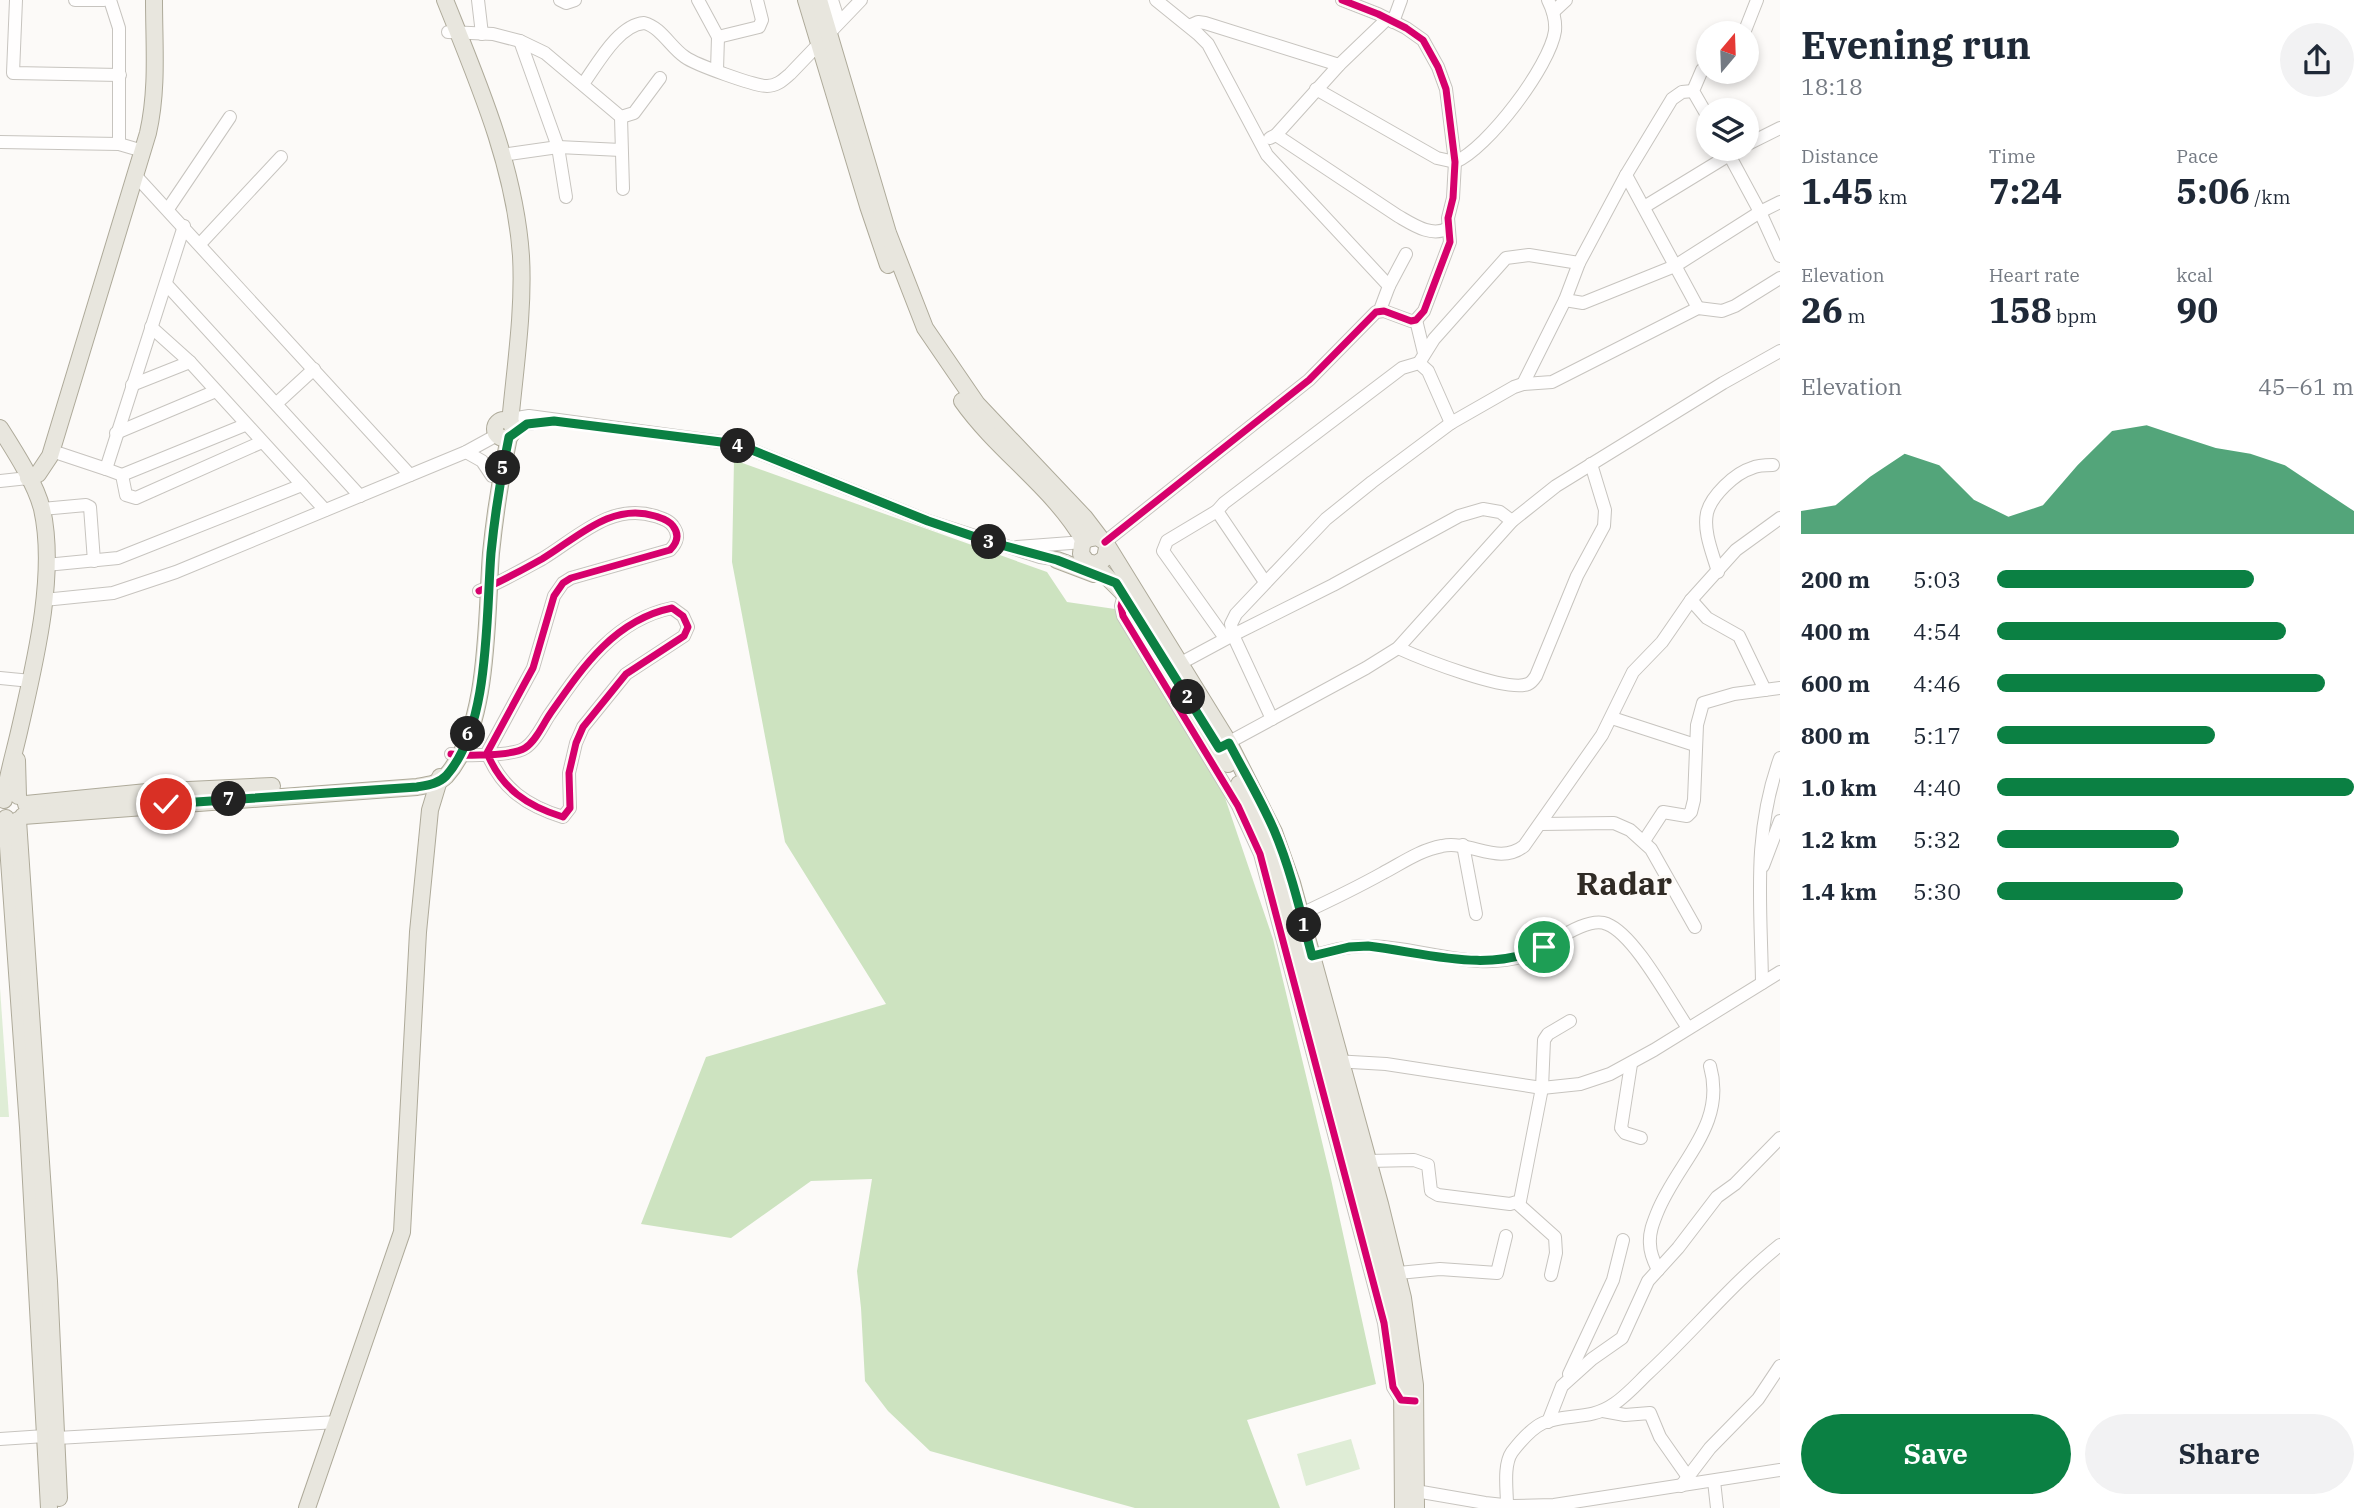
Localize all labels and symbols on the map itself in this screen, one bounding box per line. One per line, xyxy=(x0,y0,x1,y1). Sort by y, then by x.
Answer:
north arrow xyxy=(1696,21,1759,84)
pin: 4 xyxy=(720,428,756,464)
pin: 5 xyxy=(486,450,520,486)
pin: 3 xyxy=(972,524,1006,560)
pin: 2 xyxy=(1170,680,1206,714)
pin: 6 xyxy=(450,716,486,752)
pin xyxy=(136,774,196,834)
pin: 7 xyxy=(212,782,246,816)
district label: Radar xyxy=(1576,862,1672,904)
pin: 1 xyxy=(1286,908,1322,942)
pin xyxy=(1514,917,1574,977)

